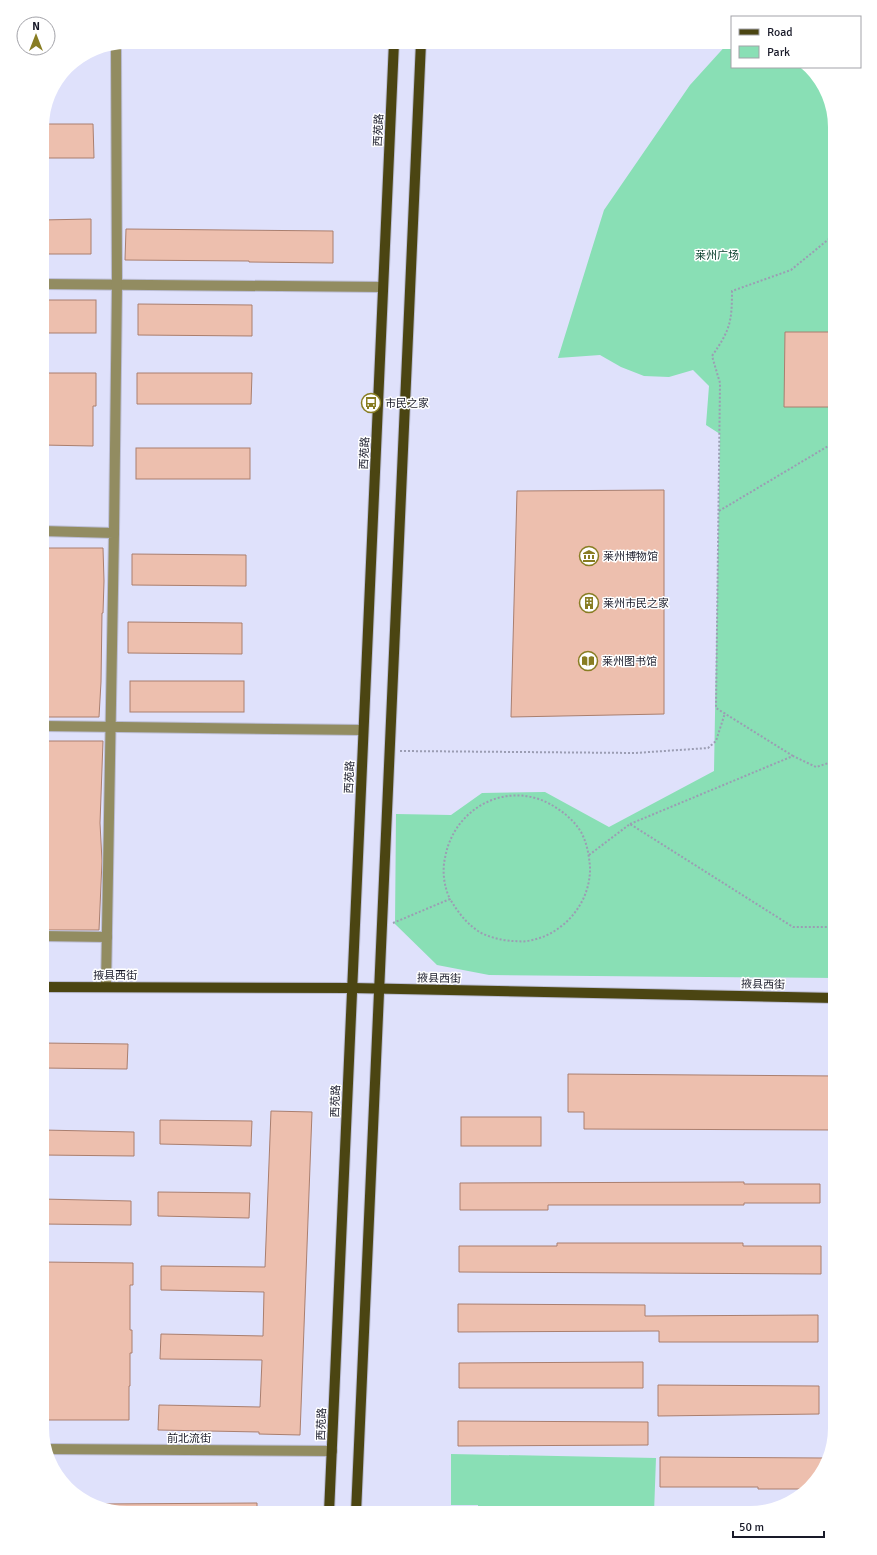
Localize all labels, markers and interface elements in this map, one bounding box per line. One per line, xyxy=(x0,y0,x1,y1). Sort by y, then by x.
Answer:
north arrow xyxy=(16,16,56,56)
legend xyxy=(731,16,861,68)
text: N xyxy=(32,20,40,33)
text: Road xyxy=(767,25,793,40)
text: Park xyxy=(767,45,790,60)
street label: 西苑路 xyxy=(371,113,386,147)
park label: 莱州广场 xyxy=(695,249,739,262)
bus stop icon: 市民之家 xyxy=(360,392,382,414)
place label: 市民之家 xyxy=(385,397,429,410)
street label: 西苑路 xyxy=(357,436,372,470)
museum icon: 莱州博物馆 xyxy=(578,545,600,567)
place label: 莱州博物馆 xyxy=(603,550,658,563)
building icon: 莱州市民之家 xyxy=(578,592,600,614)
place label: 莱州市民之家 xyxy=(603,597,669,610)
library icon: 莱州图书馆 xyxy=(577,650,599,672)
place label: 莱州图书馆 xyxy=(602,655,657,668)
street label: 西苑路 xyxy=(342,760,357,794)
street label: 掖县西街 xyxy=(93,969,137,982)
street label: 掖县西街 xyxy=(417,972,461,985)
street label: 掖县西街 xyxy=(741,978,785,991)
street label: 西苑路 xyxy=(328,1084,343,1118)
street label: 西苑路 xyxy=(314,1407,329,1441)
street label: 前北流街 xyxy=(167,1432,211,1445)
scale bar xyxy=(733,1513,824,1539)
text: 50 m xyxy=(739,1520,764,1535)

